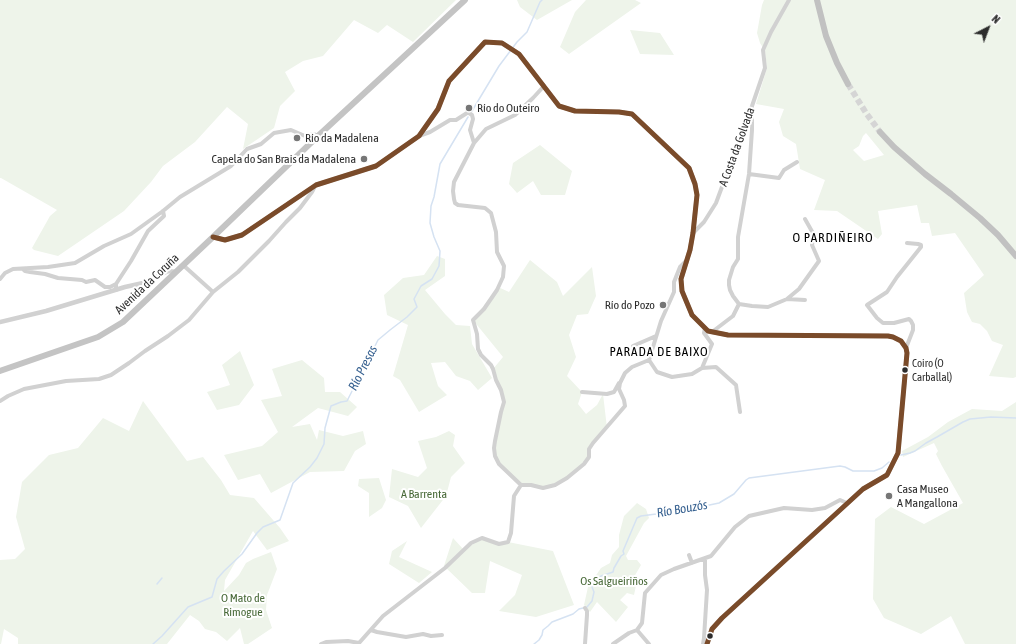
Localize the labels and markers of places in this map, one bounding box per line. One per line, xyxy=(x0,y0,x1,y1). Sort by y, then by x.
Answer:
place label: Río do Outeiro xyxy=(477,101,540,115)
marker: Río do Outeiro xyxy=(464,103,474,113)
place label: Río da Madalena xyxy=(305,131,379,145)
marker: Río da Madalena xyxy=(292,133,302,143)
place label: Capela do San Brais da Madalena xyxy=(212,152,356,166)
marker: Capela do San Brais da Madalena xyxy=(359,154,369,164)
place label: Río do Pozo xyxy=(605,298,655,312)
marker: Río do Pozo xyxy=(658,300,668,310)
place label: Coiro (O Carballal) xyxy=(912,357,952,383)
marker: Coiro (O Carballal) xyxy=(900,365,910,375)
place label: Casa Museo A Mangallona xyxy=(897,482,958,510)
marker: Casa Museo A Mangallona xyxy=(884,491,894,501)
unlabelled marker xyxy=(705,631,715,641)

